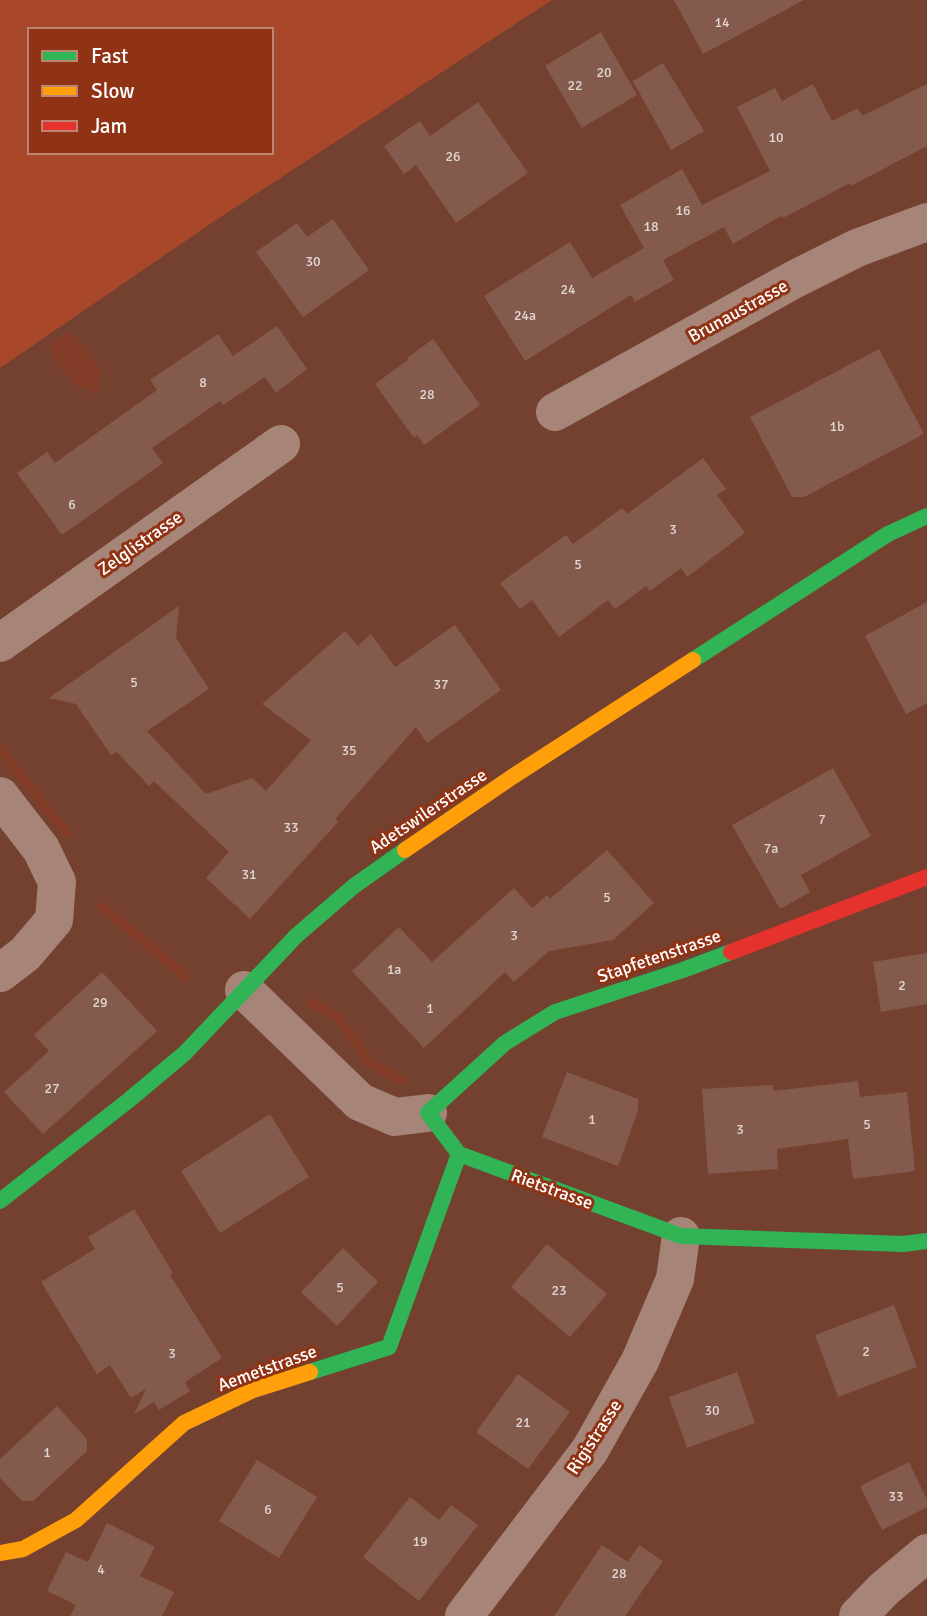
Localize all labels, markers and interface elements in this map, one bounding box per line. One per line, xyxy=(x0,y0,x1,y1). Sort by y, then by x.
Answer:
house number: 14 xyxy=(714,14,730,31)
legend xyxy=(28,28,273,154)
text: Fast xyxy=(91,43,128,69)
house number: 20 xyxy=(596,64,612,81)
house number: 22 xyxy=(567,77,583,94)
text: Slow xyxy=(91,78,135,104)
text: Jam xyxy=(91,113,127,139)
house number: 10 xyxy=(768,129,784,146)
house number: 26 xyxy=(445,148,461,165)
house number: 16 xyxy=(675,202,691,219)
house number: 18 xyxy=(643,218,659,235)
house number: 30 xyxy=(305,253,321,270)
street label: Brunaustrasse xyxy=(684,275,792,347)
house number: 24 xyxy=(560,281,576,298)
house number: 24a xyxy=(514,307,536,324)
house number: 8 xyxy=(199,374,207,391)
house number: 28 xyxy=(419,386,435,403)
house number: 1b xyxy=(830,418,844,435)
house number: 6 xyxy=(68,496,76,513)
street label: Zelglistrasse xyxy=(94,506,186,580)
house number: 3 xyxy=(669,521,677,538)
house number: 5 xyxy=(574,556,582,573)
house number: 5 xyxy=(130,674,138,691)
house number: 37 xyxy=(433,676,449,693)
house number: 35 xyxy=(341,742,357,759)
street label: Adetswilerstrasse xyxy=(365,764,491,858)
house number: 7 xyxy=(818,811,826,828)
house number: 33 xyxy=(283,819,299,836)
house number: 7a xyxy=(764,840,778,857)
house number: 31 xyxy=(241,866,257,883)
house number: 5 xyxy=(603,889,611,906)
street label: Stapfetenstrasse xyxy=(594,925,724,987)
house number: 3 xyxy=(510,927,518,944)
house number: 1a xyxy=(387,961,401,978)
house number: 2 xyxy=(898,977,906,994)
house number: 29 xyxy=(92,994,108,1011)
house number: 1 xyxy=(426,1000,434,1017)
house number: 27 xyxy=(44,1080,60,1097)
house number: 1 xyxy=(588,1111,596,1128)
house number: 5 xyxy=(863,1116,871,1133)
house number: 3 xyxy=(736,1121,744,1138)
street label: Rietstrasse xyxy=(508,1164,596,1214)
house number: 5 xyxy=(336,1279,344,1296)
house number: 23 xyxy=(551,1282,567,1299)
street label: Aemetstrasse xyxy=(214,1340,320,1396)
house number: 2 xyxy=(862,1343,870,1360)
house number: 3 xyxy=(168,1345,176,1362)
street label: Rigistrasse xyxy=(562,1396,626,1478)
house number: 30 xyxy=(704,1402,720,1419)
house number: 21 xyxy=(515,1414,531,1431)
house number: 1 xyxy=(43,1444,51,1461)
house number: 33 xyxy=(888,1488,904,1505)
house number: 6 xyxy=(264,1501,272,1518)
house number: 19 xyxy=(412,1533,428,1550)
house number: 4 xyxy=(97,1561,105,1578)
house number: 28 xyxy=(611,1565,627,1582)

